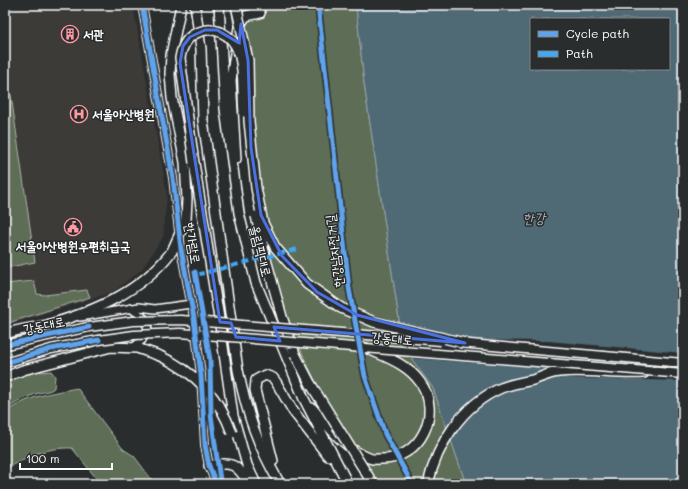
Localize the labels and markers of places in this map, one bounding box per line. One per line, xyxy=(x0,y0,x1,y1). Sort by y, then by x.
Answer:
building icon: 서관 xyxy=(60,24,80,44)
place label: 서관 xyxy=(83,25,104,42)
hospital icon: 서울아산병원 xyxy=(69,104,89,124)
place label: 서울아산병원 xyxy=(92,105,155,122)
public building icon: 서울아산병원우편취급국 xyxy=(63,217,83,237)
place label: 서울아산병원우편취급국 xyxy=(15,237,131,254)

